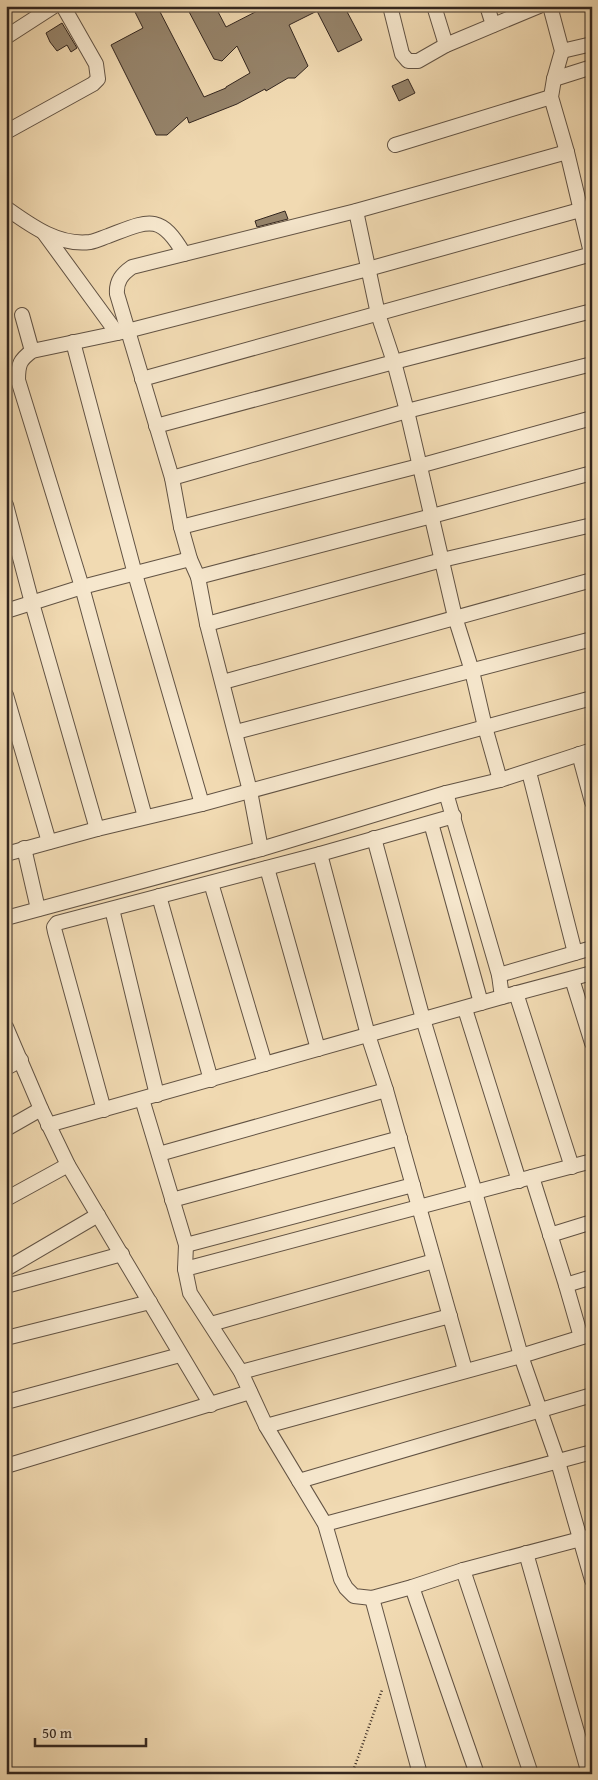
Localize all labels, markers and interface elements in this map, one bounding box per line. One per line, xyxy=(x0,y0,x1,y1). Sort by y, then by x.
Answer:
scale bar xyxy=(35,1715,146,1747)
text: 50 m xyxy=(42,1722,73,1743)

